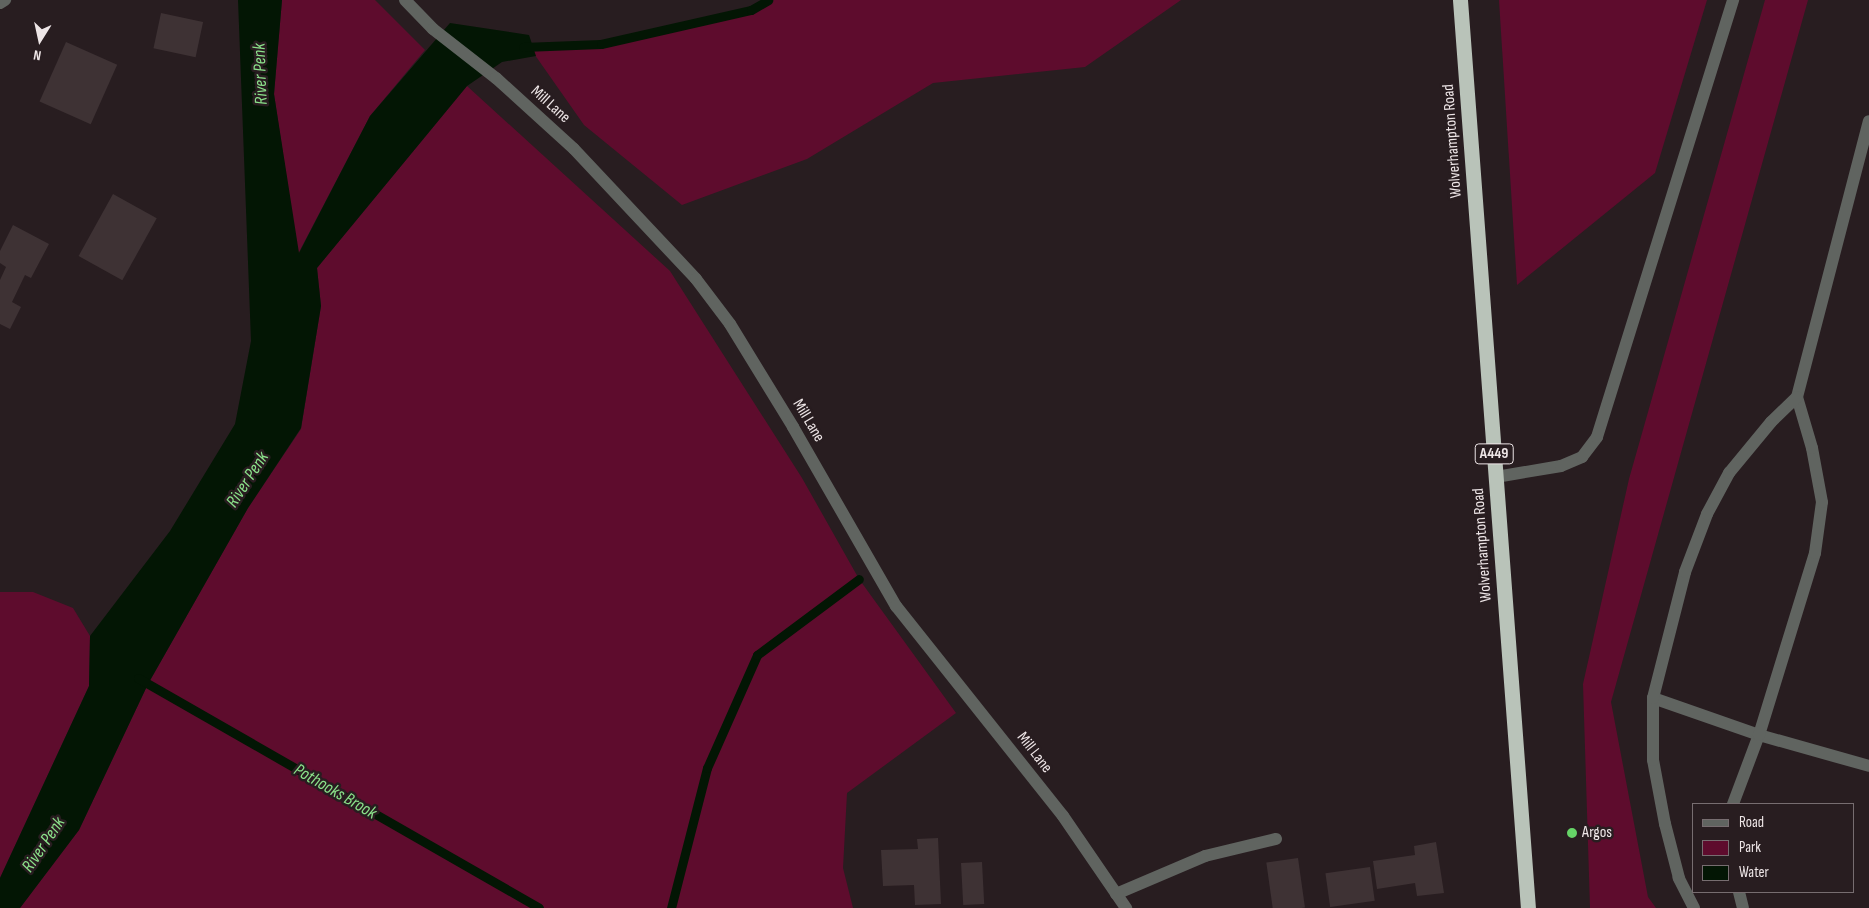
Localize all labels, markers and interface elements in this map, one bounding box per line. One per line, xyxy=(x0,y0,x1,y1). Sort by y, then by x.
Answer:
north arrow xyxy=(15,15,65,65)
water label: River Penk xyxy=(249,43,273,105)
text: N xyxy=(32,46,42,64)
street label: Mill Lane xyxy=(526,82,574,128)
street label: Wolverhampton Road xyxy=(1439,83,1467,199)
street label: Mill Lane xyxy=(788,396,828,446)
road number: A449 xyxy=(1474,442,1514,466)
water label: River Penk xyxy=(222,448,274,512)
street label: Wolverhampton Road xyxy=(1469,487,1497,603)
street label: Mill Lane xyxy=(1012,729,1056,777)
water label: Pothooks Brook xyxy=(290,760,380,824)
legend xyxy=(1692,803,1854,893)
water label: River Penk xyxy=(18,813,70,877)
text: Road xyxy=(1739,813,1764,832)
place label: Argos xyxy=(1582,823,1612,843)
marker: Argos xyxy=(1566,827,1578,839)
text: Park xyxy=(1739,838,1761,857)
text: Water xyxy=(1739,863,1769,882)

